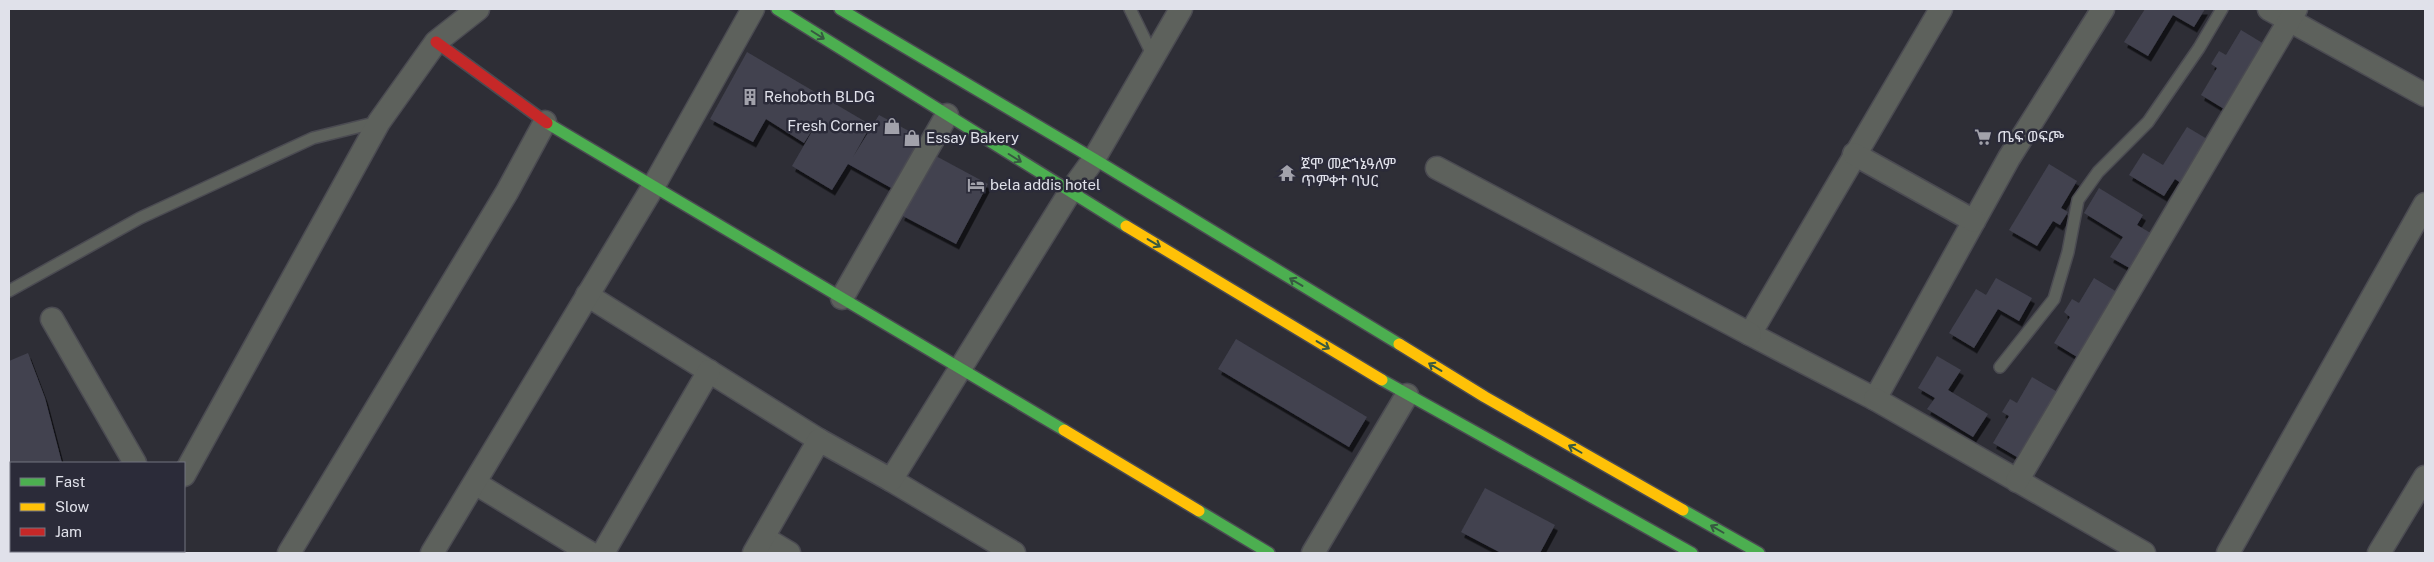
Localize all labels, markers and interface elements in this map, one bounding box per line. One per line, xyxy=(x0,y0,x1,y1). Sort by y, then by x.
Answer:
one-way arrow xyxy=(811,30,825,40)
building icon: Rehoboth BLDG xyxy=(740,87,760,107)
place label: Rehoboth BLDG xyxy=(764,88,875,105)
shop icon: Fresh Corner xyxy=(882,116,902,136)
place label: Fresh Corner xyxy=(787,117,878,134)
supermarket icon: ጤፍ ወፍጮ xyxy=(1973,127,1993,147)
shop icon: Essay Bakery xyxy=(902,128,922,148)
place label: ጤፍ ወፍጮ xyxy=(1997,128,2065,145)
place label: Essay Bakery xyxy=(926,129,1019,146)
one-way arrow xyxy=(1008,153,1022,163)
place label: ጀሞ መድኀኔዓለም ጥምቀተ ባህር xyxy=(1301,155,1396,189)
temple icon: ጀሞ መድኀኔዓለም ጥምቀተ ባህር xyxy=(1277,163,1297,183)
hotel icon: bela addis hotel xyxy=(966,175,986,195)
place label: bela addis hotel xyxy=(990,176,1101,193)
one-way arrow xyxy=(1147,238,1161,248)
one-way arrow xyxy=(1290,277,1304,287)
one-way arrow xyxy=(1316,340,1330,350)
one-way arrow xyxy=(1429,361,1443,371)
one-way arrow xyxy=(1569,443,1583,453)
legend xyxy=(10,462,185,552)
text: Fast xyxy=(55,473,85,490)
text: Slow xyxy=(55,498,90,515)
text: Jam xyxy=(55,523,82,540)
one-way arrow xyxy=(1709,524,1724,534)

